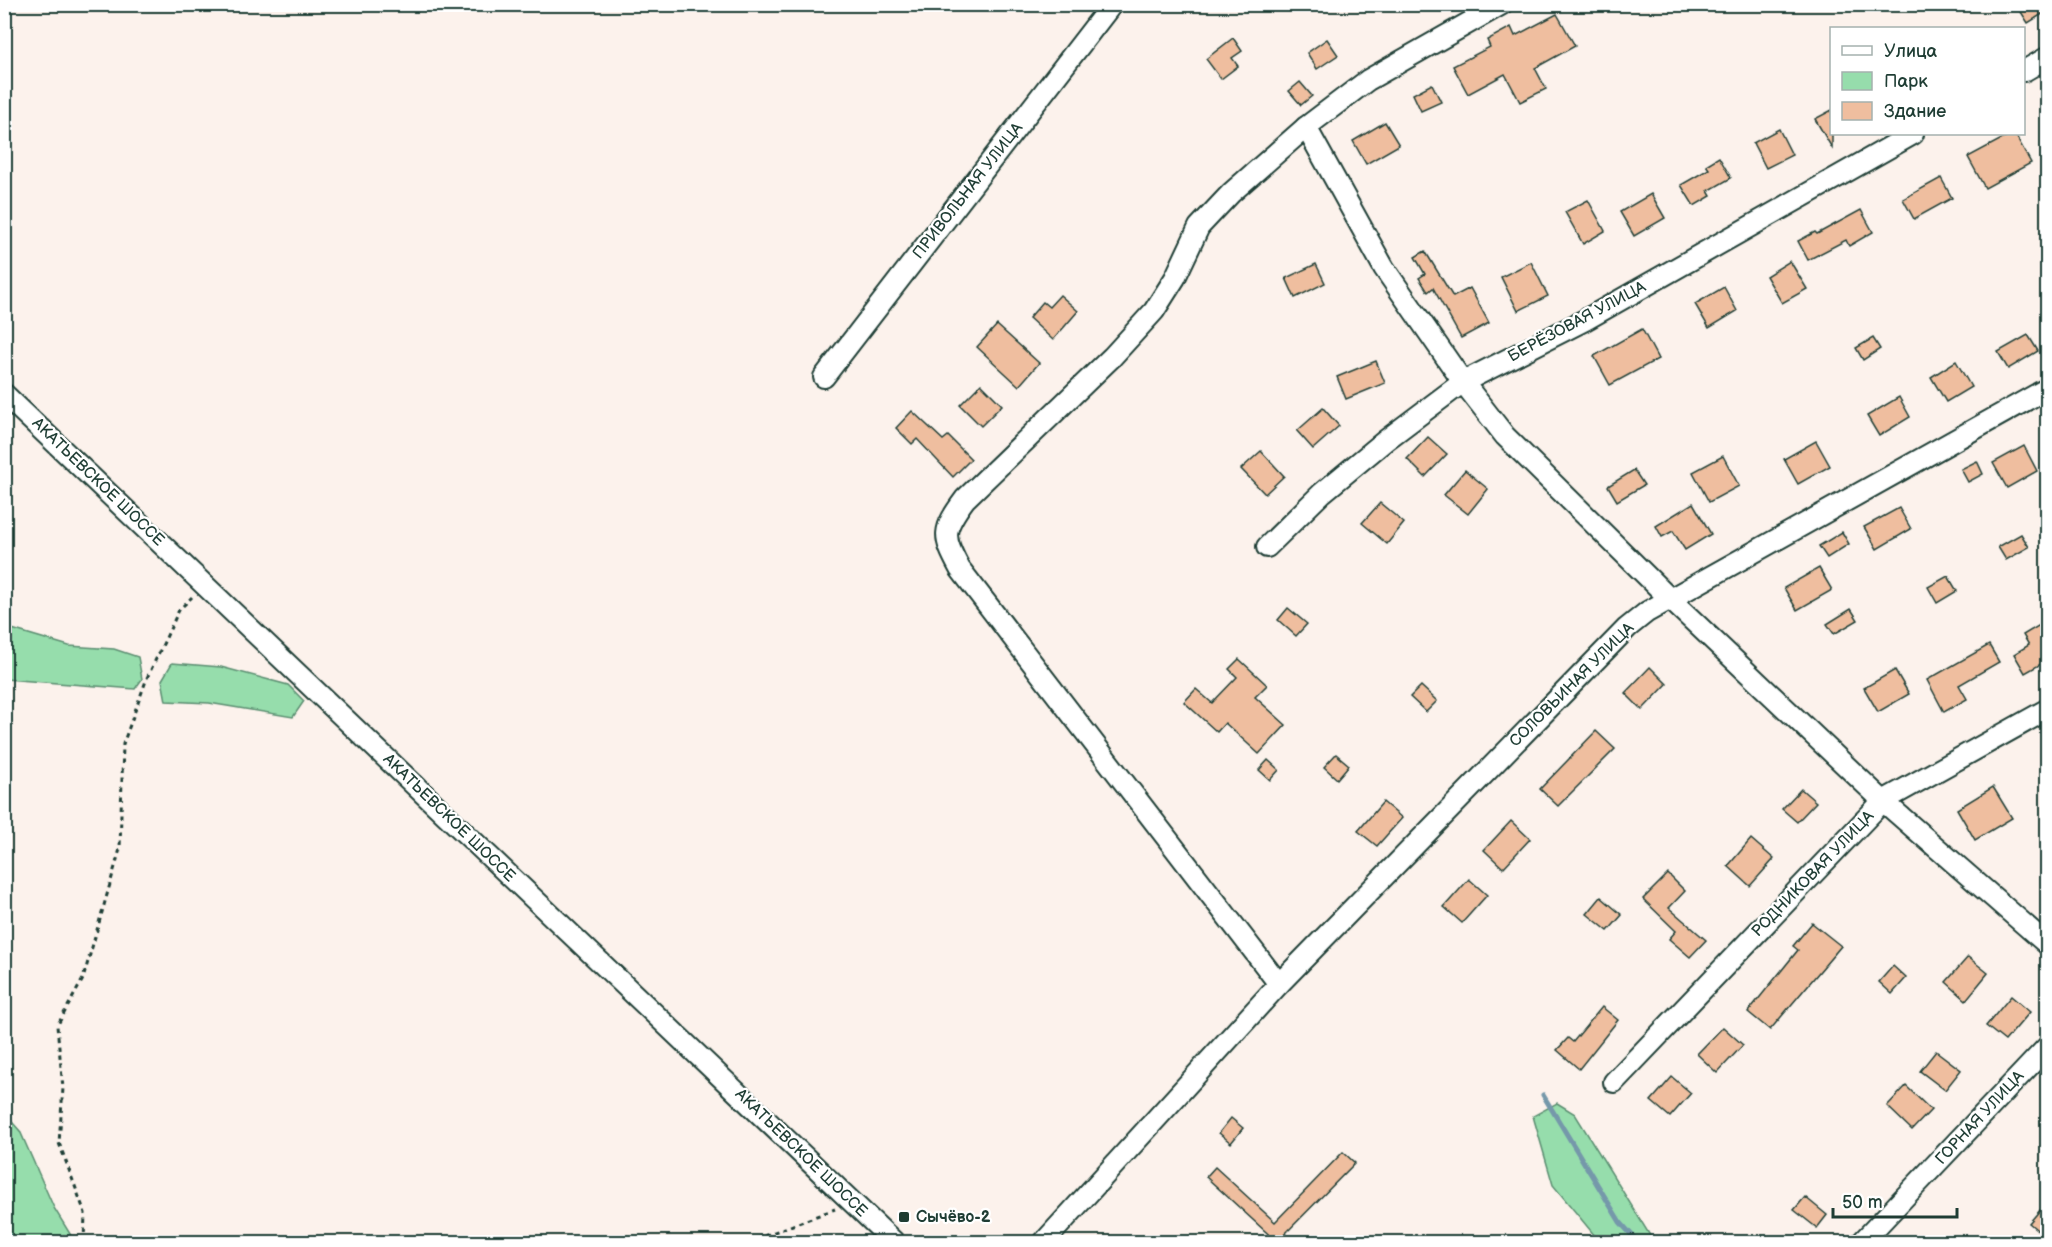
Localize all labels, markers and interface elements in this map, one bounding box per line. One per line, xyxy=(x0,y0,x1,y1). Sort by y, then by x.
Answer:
legend xyxy=(1830,27,2025,135)
text: Улица xyxy=(1884,41,1938,62)
text: Парк xyxy=(1884,71,1928,92)
text: Здание xyxy=(1884,101,1946,122)
street label: ПРИВОЛЬНАЯ УЛИЦА xyxy=(909,119,1027,263)
street label: БЕРЁЗОВАЯ УЛИЦА xyxy=(1504,277,1649,366)
street label: АКАТЬЕВСКОЕ ШОССЕ xyxy=(27,413,168,550)
street label: СОЛОВЬИНАЯ УЛИЦА xyxy=(1506,619,1638,751)
street label: АКАТЬЕВСКОЕ ШОССЕ xyxy=(378,749,519,886)
street label: РОДНИКОВАЯ УЛИЦА xyxy=(1748,807,1878,941)
street label: ГОРНАЯ УЛИЦА xyxy=(1932,1067,2028,1169)
street label: АКАТЬЕВСКОЕ ШОССЕ xyxy=(730,1084,871,1221)
scale bar xyxy=(1833,1181,1958,1219)
text: 50 m xyxy=(1842,1192,1883,1213)
place label: Сычёво-2 xyxy=(916,1208,991,1227)
marker: Сычёво-2 xyxy=(897,1210,911,1224)

